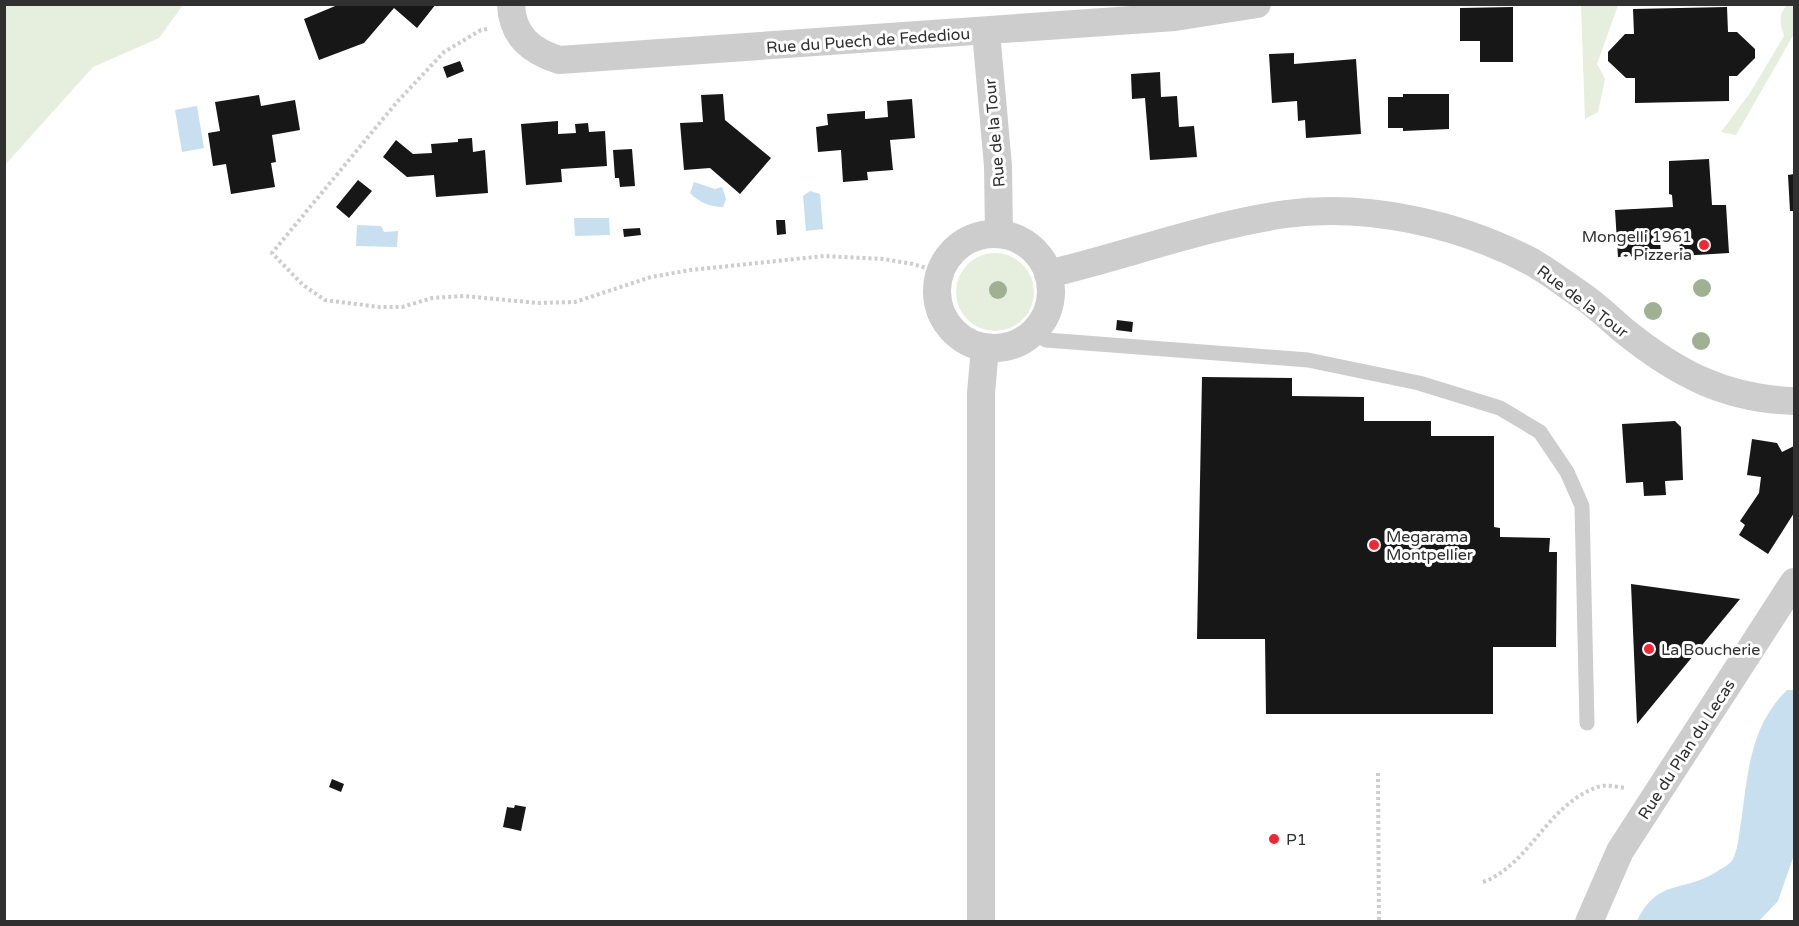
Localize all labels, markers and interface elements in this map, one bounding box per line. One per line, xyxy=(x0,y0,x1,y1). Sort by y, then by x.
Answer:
street label: Rue du Puech de Fedediou xyxy=(765,24,971,58)
street label: Rue de la Tour xyxy=(980,77,1010,188)
place label: Mongelli 1961 - Pizzeria xyxy=(1582,227,1692,265)
marker: Mongelli 1961 - Pizzeria xyxy=(1697,238,1711,252)
street label: Rue de la Tour xyxy=(1533,261,1633,343)
place label: Megarama Montpellier xyxy=(1386,527,1474,565)
marker: Megarama Montpellier xyxy=(1367,538,1381,552)
place label: La Boucherie xyxy=(1661,640,1760,660)
marker: La Boucherie xyxy=(1642,642,1656,656)
street label: Rue du Plan du Lecas xyxy=(1634,676,1740,823)
place label: P1 xyxy=(1286,830,1307,850)
marker: P1 xyxy=(1267,832,1281,846)

